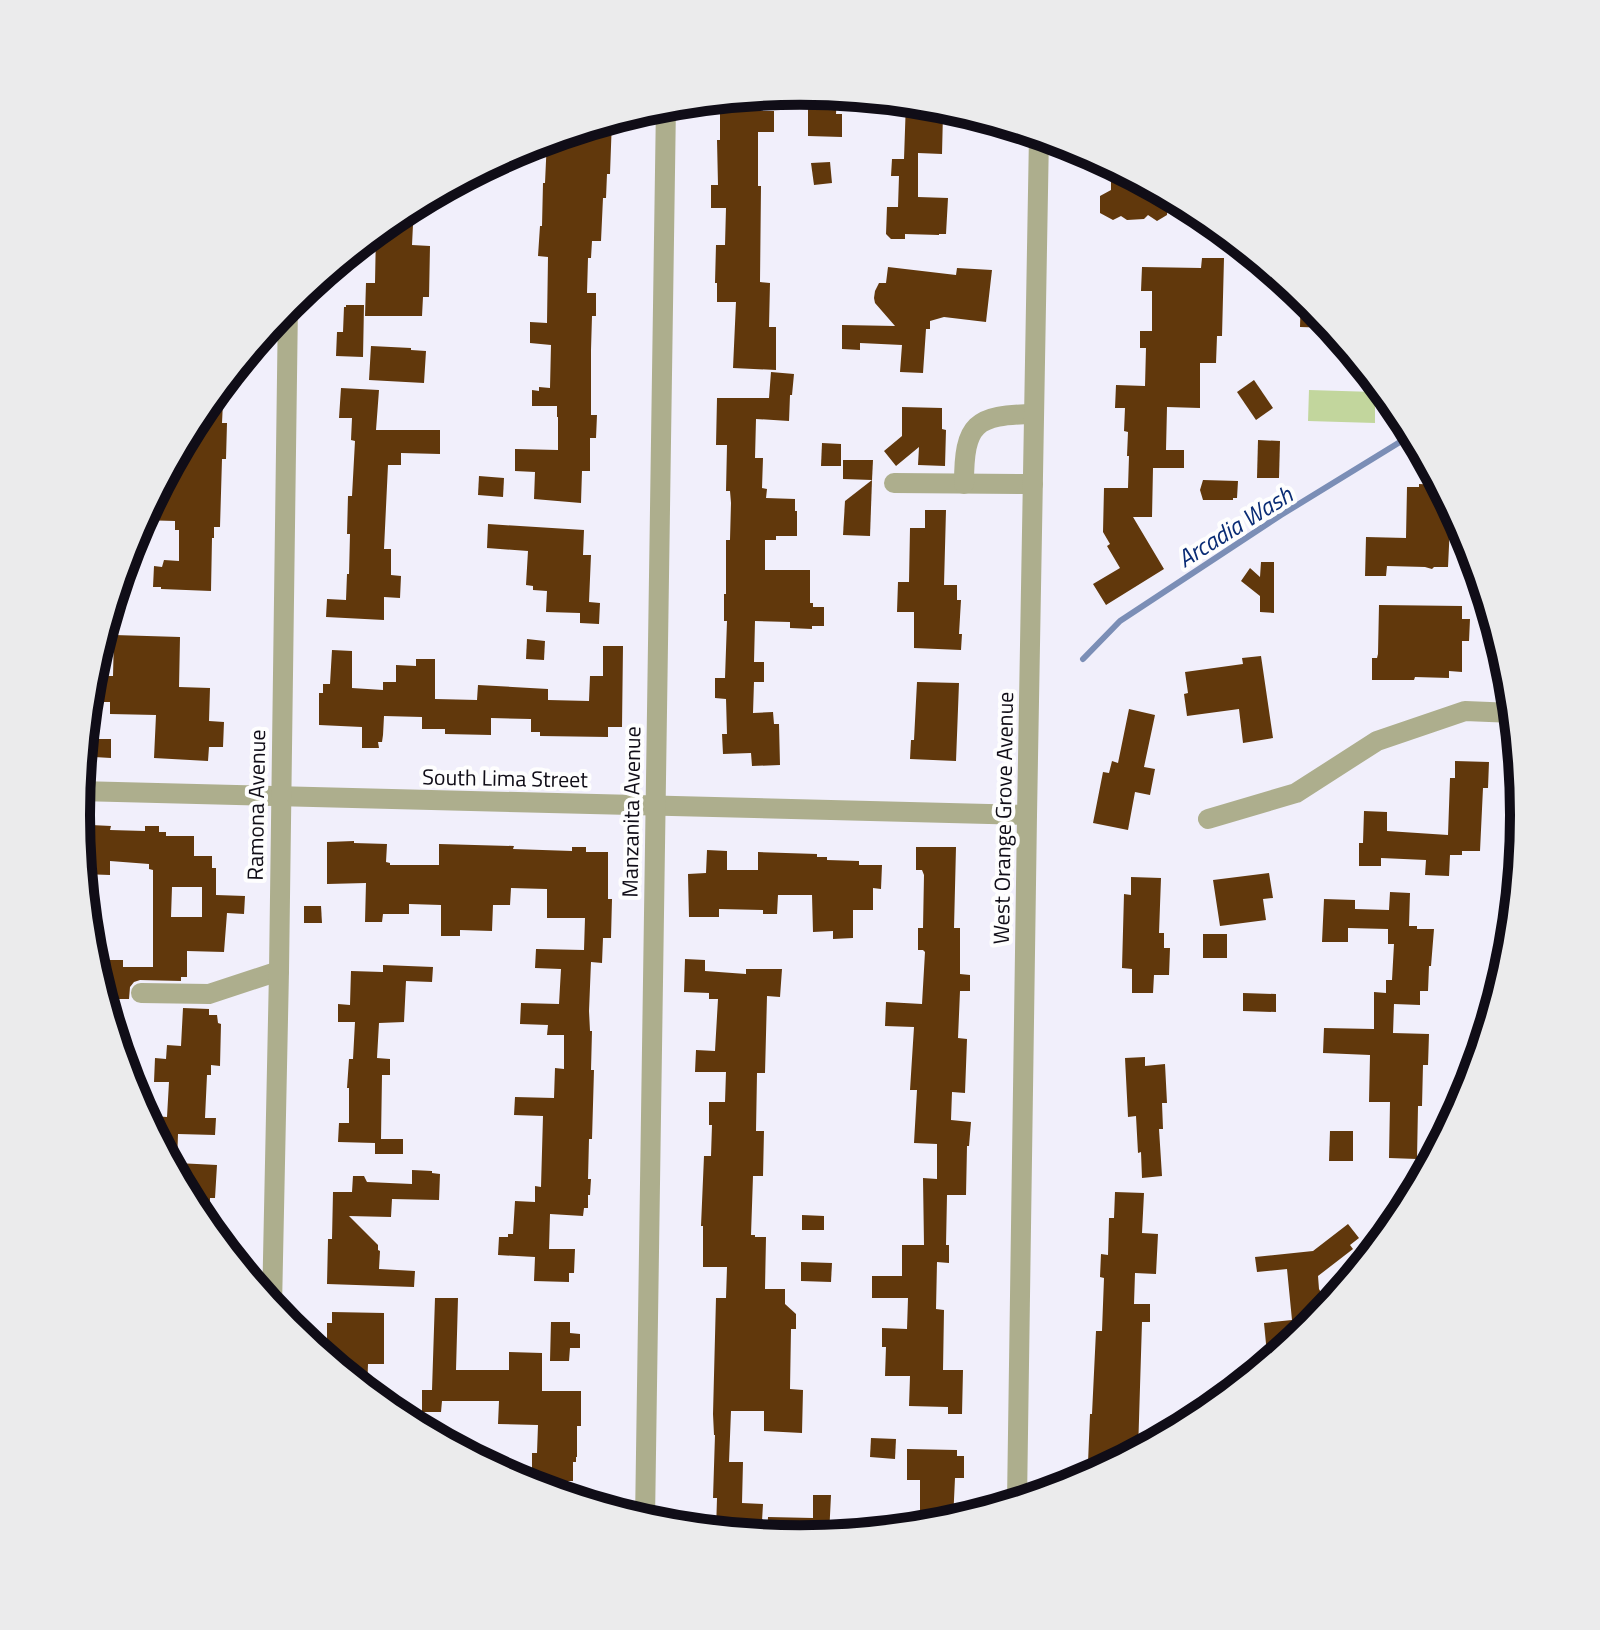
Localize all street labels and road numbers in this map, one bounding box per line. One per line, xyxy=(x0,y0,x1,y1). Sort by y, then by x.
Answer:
street label: West Orange Grove Avenue xyxy=(984,691,1022,945)
street label: Manzanita Avenue xyxy=(613,726,649,898)
street label: Ramona Avenue xyxy=(238,729,274,881)
street label: South Lima Street xyxy=(422,760,589,796)

